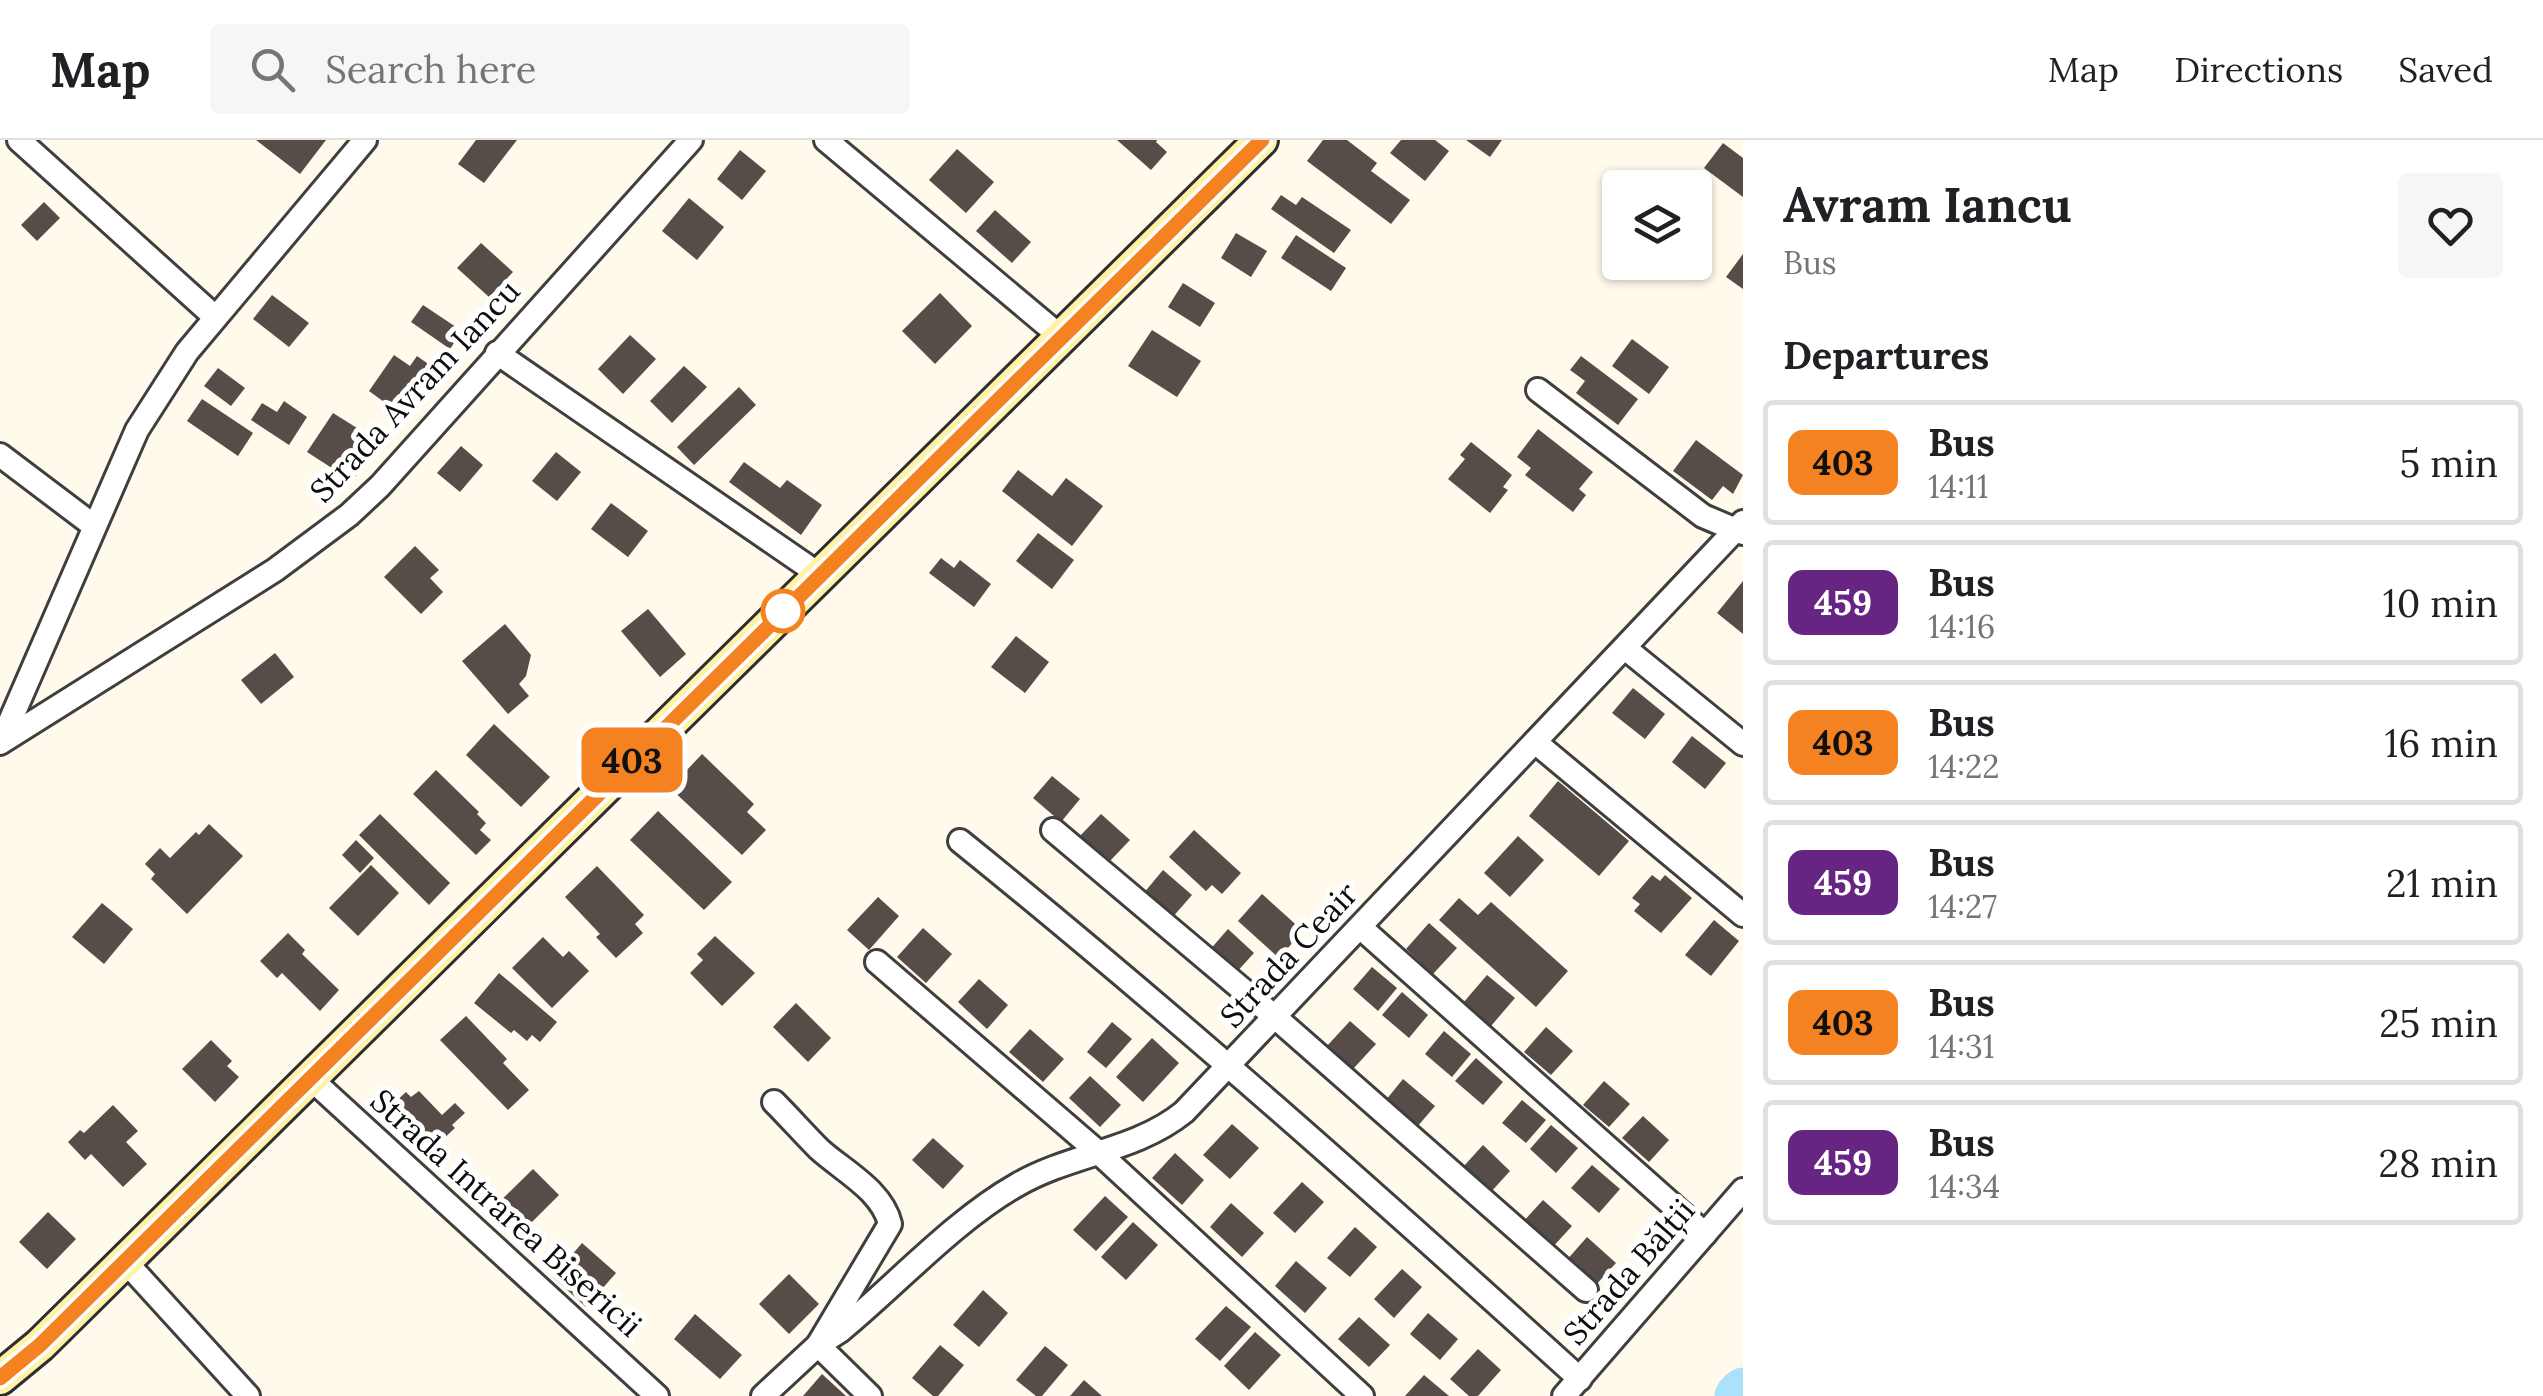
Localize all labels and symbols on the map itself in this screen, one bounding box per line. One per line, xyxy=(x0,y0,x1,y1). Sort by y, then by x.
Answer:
street label: Strada Avram Iancu xyxy=(301,271,528,511)
unlabelled marker xyxy=(762,590,804,632)
line badge: 403 xyxy=(574,728,690,792)
street label: Strada Ceair xyxy=(1211,873,1366,1036)
street label: Strada Intrarea Bisericii xyxy=(362,1080,651,1345)
street label: Strada Bălții xyxy=(1554,1190,1703,1353)

